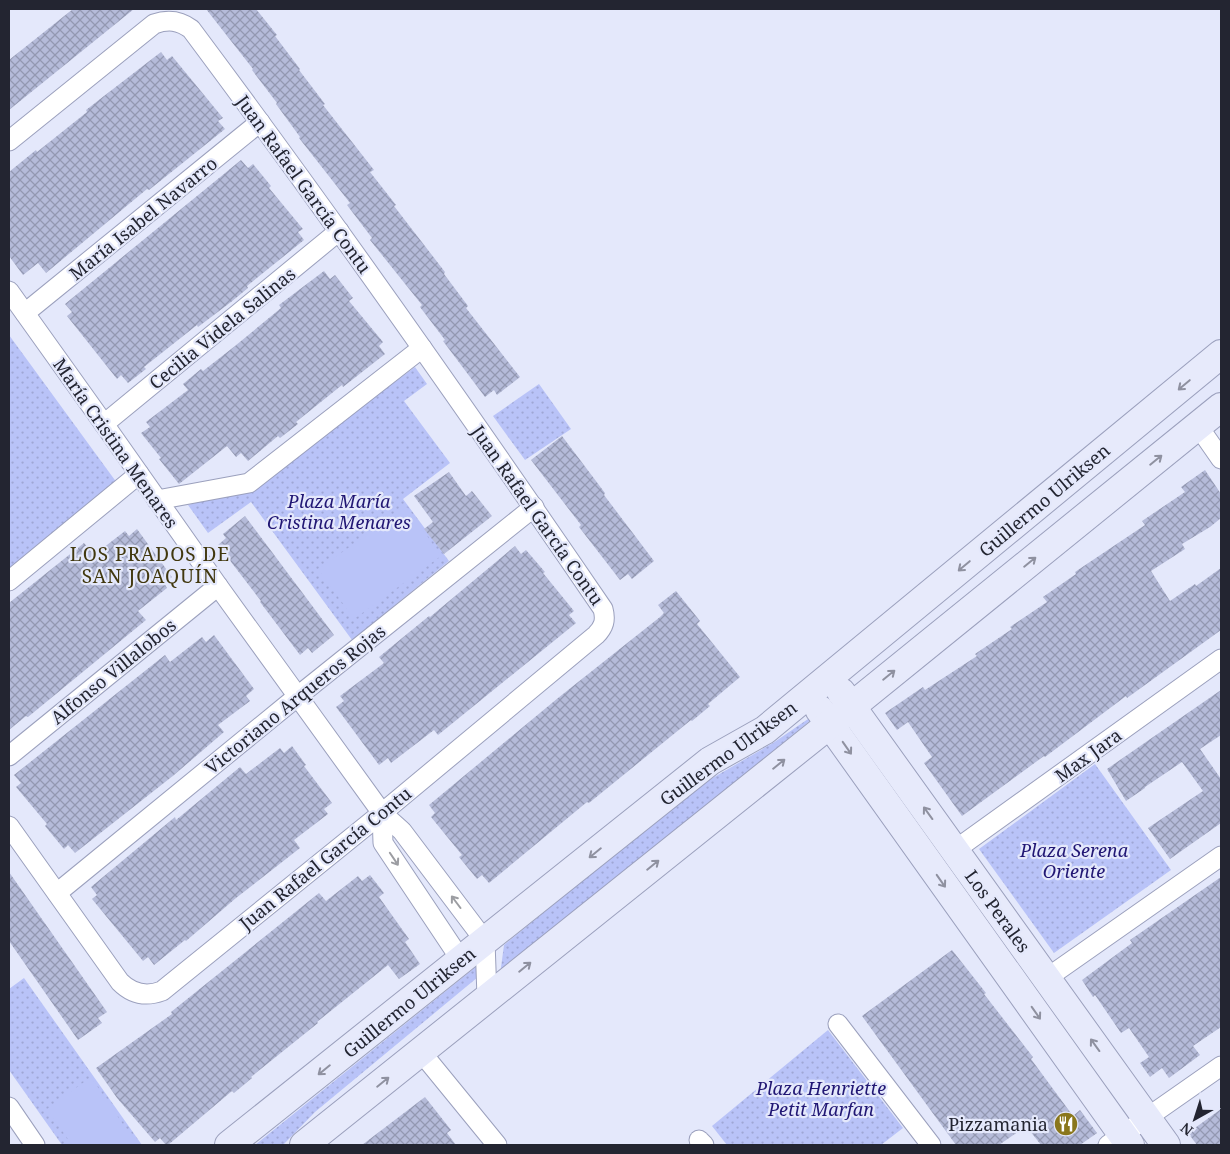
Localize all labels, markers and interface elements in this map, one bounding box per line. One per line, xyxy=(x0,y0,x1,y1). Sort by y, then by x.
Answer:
street label: Juan Rafael García Contu xyxy=(231,89,377,278)
street label: María Isabel Navarro xyxy=(64,151,222,285)
street label: Cecilia Videla Salinas xyxy=(144,262,300,394)
street label: María Cristina Menares xyxy=(48,353,184,533)
one-way arrow xyxy=(1177,379,1190,390)
street label: Juan Rafael García Contu xyxy=(466,419,610,610)
street label: Guillermo Ulriksen xyxy=(973,438,1115,562)
one-way arrow xyxy=(1149,455,1162,466)
park label: Plaza María Cristina Menares xyxy=(267,489,411,534)
district label: LOS PRADOS DE SAN JOAQUÍN xyxy=(70,541,230,589)
one-way arrow xyxy=(1023,557,1036,568)
one-way arrow xyxy=(958,561,971,572)
street label: Alfonso Villalobos xyxy=(45,613,181,729)
street label: Victoriano Arqueros Rojas xyxy=(200,619,390,779)
one-way arrow xyxy=(883,669,896,680)
street label: Guillermo Ulriksen xyxy=(655,695,802,811)
street label: Max Jara xyxy=(1050,723,1126,787)
one-way arrow xyxy=(842,741,852,755)
one-way arrow xyxy=(773,758,786,769)
street label: Juan Rafael García Contu xyxy=(233,781,416,935)
one-way arrow xyxy=(923,807,934,821)
park label: Plaza Serena Oriente xyxy=(1019,838,1129,883)
one-way arrow xyxy=(589,848,602,859)
one-way arrow xyxy=(389,851,399,865)
one-way arrow xyxy=(646,860,659,871)
street label: Los Perales xyxy=(960,865,1036,957)
one-way arrow xyxy=(936,873,946,887)
one-way arrow xyxy=(450,896,461,909)
street label: Guillermo Ulriksen xyxy=(338,941,481,1063)
one-way arrow xyxy=(519,961,532,972)
one-way arrow xyxy=(1031,1006,1041,1020)
one-way arrow xyxy=(1089,1039,1100,1052)
one-way arrow xyxy=(317,1064,330,1075)
one-way arrow xyxy=(376,1076,389,1087)
park label: Plaza Henriette Petit Marfan xyxy=(755,1076,886,1121)
north arrow xyxy=(1170,1094,1220,1144)
restaurant icon: Pizzamania xyxy=(1053,1111,1079,1137)
place label: Pizzamania xyxy=(948,1112,1048,1136)
text: N xyxy=(1176,1119,1197,1140)

